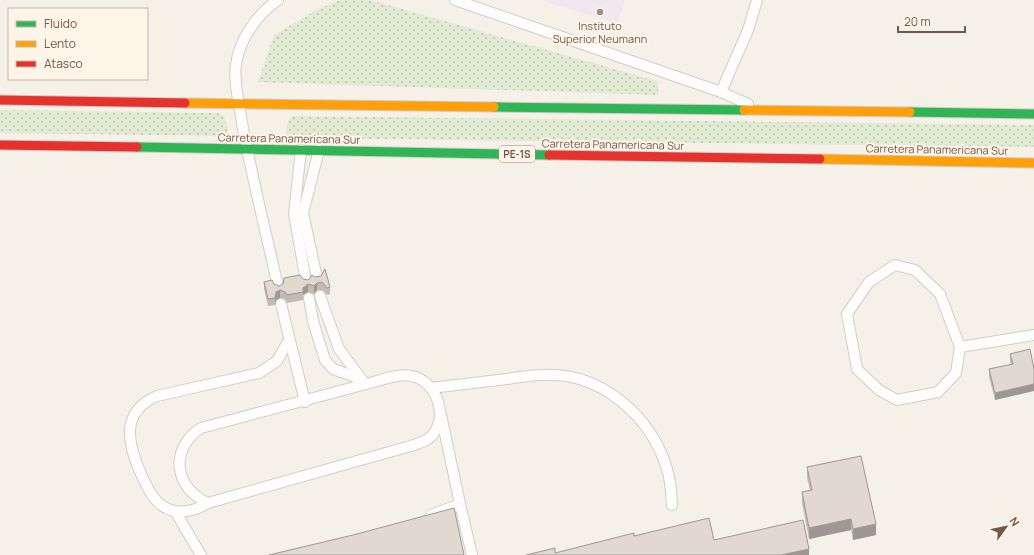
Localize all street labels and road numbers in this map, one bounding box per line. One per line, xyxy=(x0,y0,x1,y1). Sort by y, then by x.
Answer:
street label: Carretera Panamericana Sur xyxy=(218,129,360,147)
street label: Carretera Panamericana Sur xyxy=(542,135,684,153)
street label: Carretera Panamericana Sur xyxy=(866,140,1008,158)
road number: PE-1S xyxy=(499,146,535,162)

